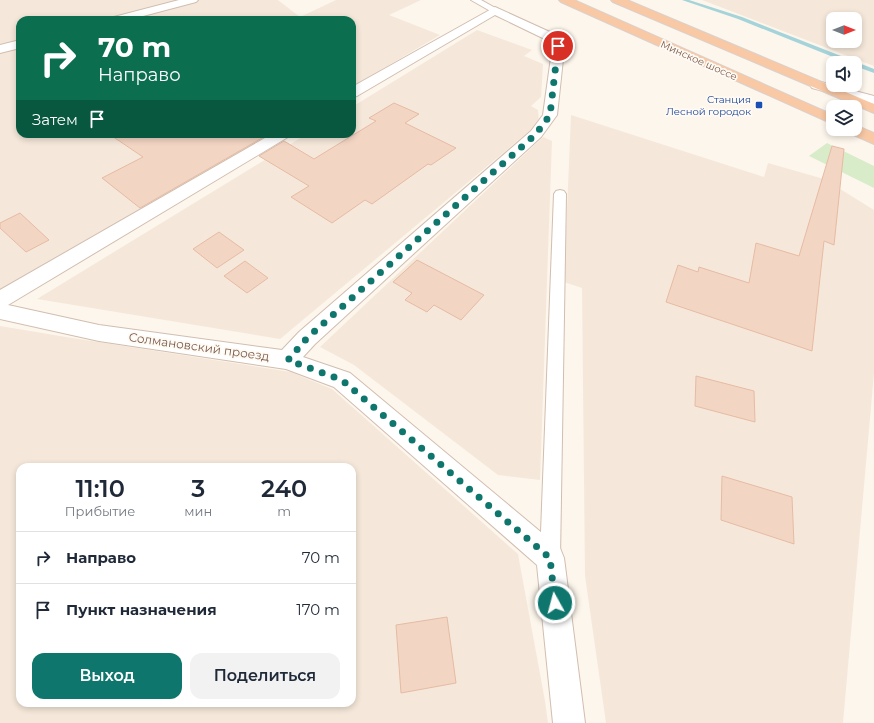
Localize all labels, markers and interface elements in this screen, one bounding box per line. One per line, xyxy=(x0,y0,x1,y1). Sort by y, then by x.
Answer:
north arrow xyxy=(826,12,862,48)
map controls xyxy=(826,12,862,136)
pin xyxy=(541,29,575,63)
text: 70 m xyxy=(98,30,171,64)
icon: right xyxy=(32,32,84,84)
icon: arrive xyxy=(547,35,569,57)
street label: Минское шоссе xyxy=(658,38,739,83)
button: sound xyxy=(826,56,862,92)
text: Направо xyxy=(98,64,181,86)
place label: Станция Лесной городок xyxy=(666,93,751,118)
marker: Станция Лесной городок xyxy=(754,100,764,110)
button: layers xyxy=(826,100,862,136)
icon: arrive xyxy=(86,108,108,130)
text: Затем xyxy=(32,110,78,129)
street label: Солмановский проезд xyxy=(128,329,271,364)
text: 11:10 xyxy=(75,474,125,503)
text: 3 xyxy=(191,474,205,503)
text: 240 xyxy=(261,474,307,503)
text: Прибытие xyxy=(65,503,135,519)
text: мин xyxy=(184,503,212,519)
text: m xyxy=(277,503,291,519)
icon: right xyxy=(32,547,54,569)
text: Направо xyxy=(66,548,136,567)
text: 70 m xyxy=(302,548,340,567)
position arrow xyxy=(534,582,576,624)
icon: arrive xyxy=(32,599,54,621)
text: Пункт назначения xyxy=(66,600,217,619)
text: 170 m xyxy=(296,600,340,619)
button: Выход xyxy=(32,653,182,699)
button: Поделиться xyxy=(190,653,340,699)

